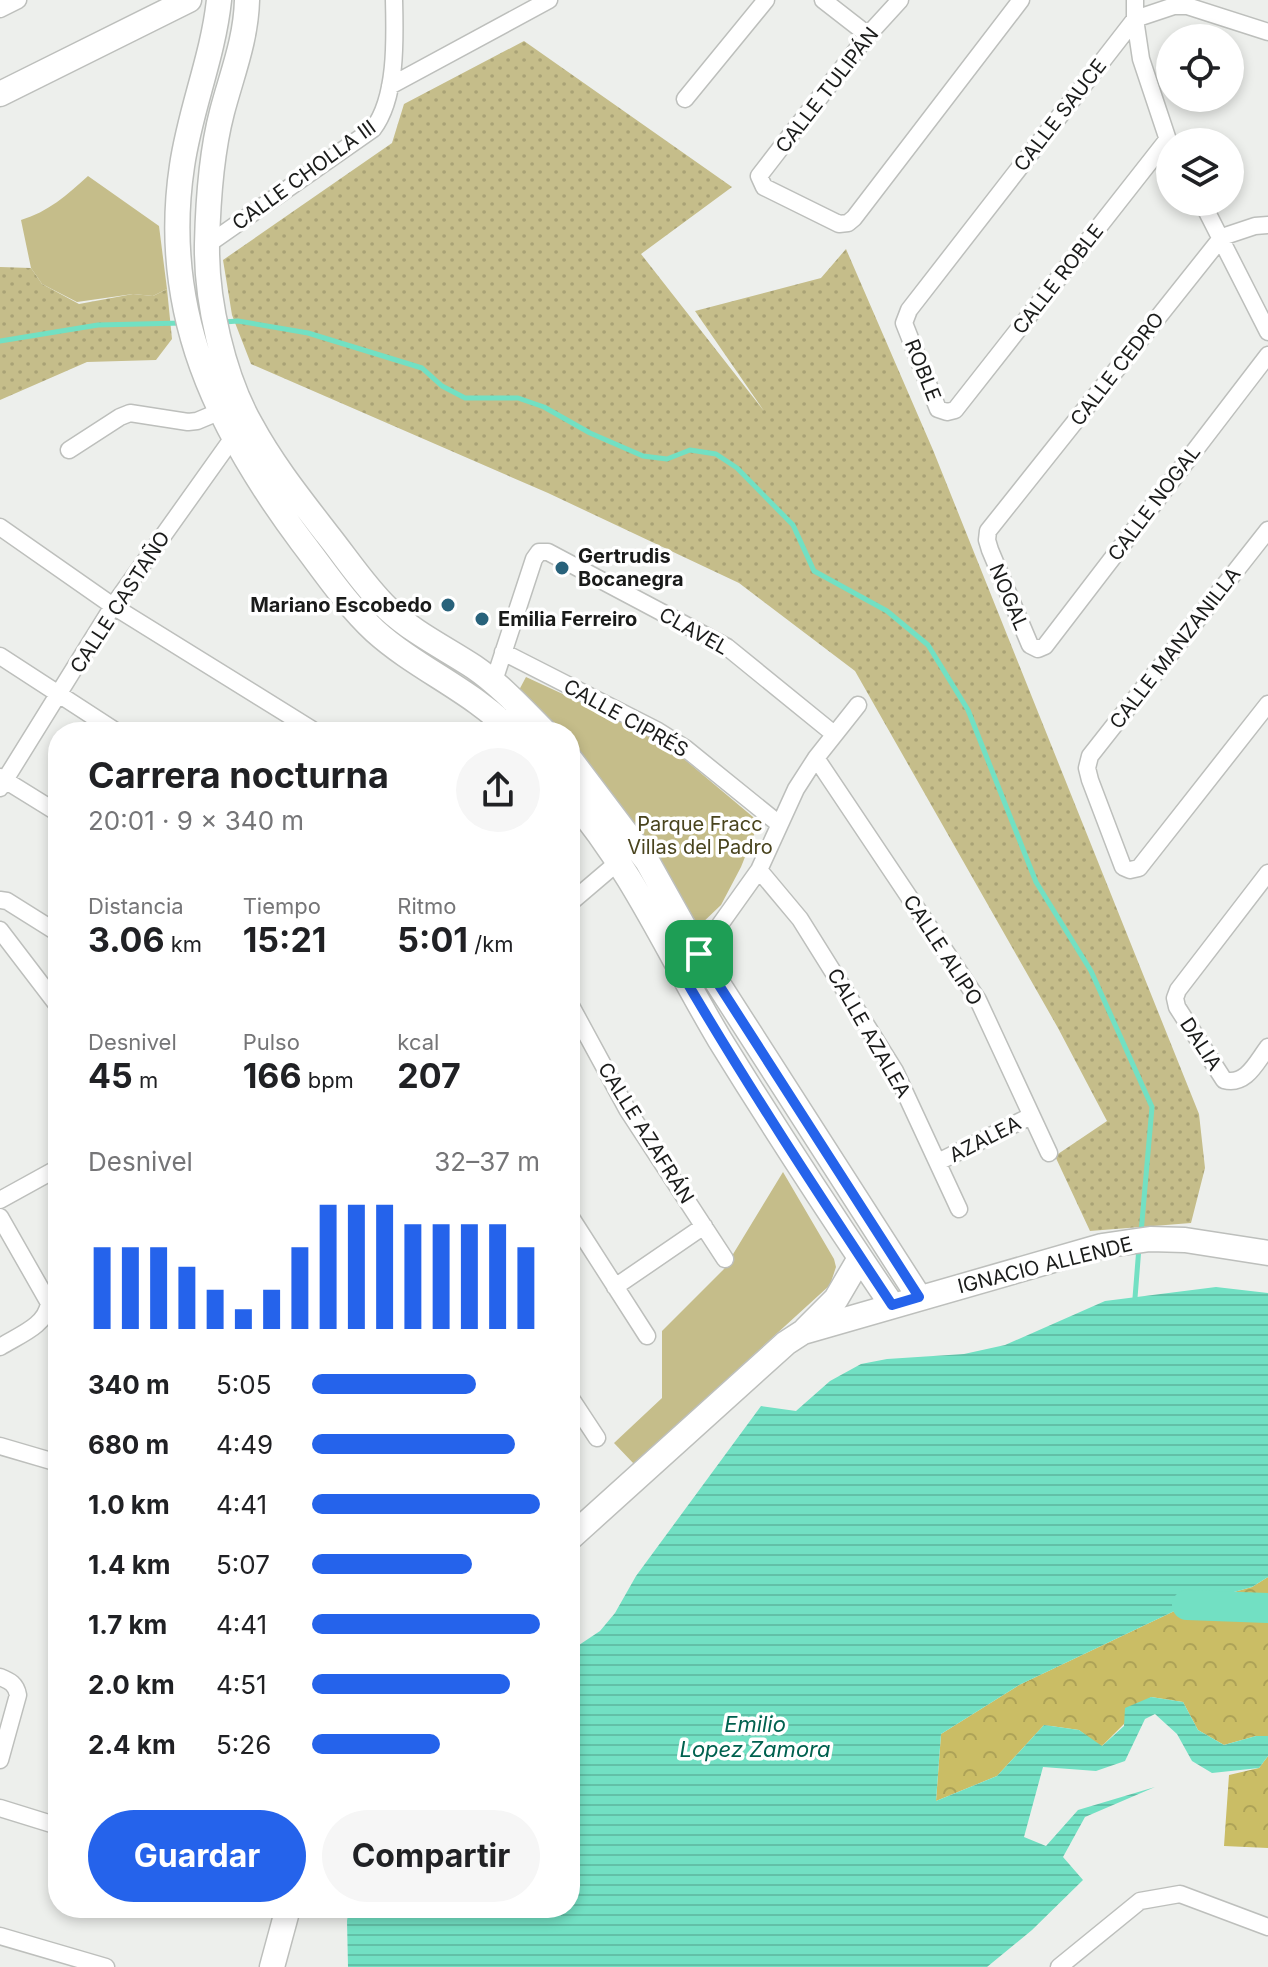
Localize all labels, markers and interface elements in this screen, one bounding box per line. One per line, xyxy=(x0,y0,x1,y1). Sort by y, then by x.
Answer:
street label: CALLE TULIPÁN xyxy=(770,22,884,158)
map controls xyxy=(1156,24,1244,216)
button: locate xyxy=(1156,24,1244,112)
street label: CALLE SAUCE xyxy=(1009,54,1111,176)
street label: CALLE CHOLLA III xyxy=(228,115,380,235)
button: layers xyxy=(1156,128,1244,216)
street label: CALLE ROBLE xyxy=(1008,219,1108,339)
street label: CALLE CEDRO xyxy=(1065,307,1169,431)
street label: ROBLE xyxy=(900,336,946,404)
street label: CALLE NOGAL xyxy=(1103,441,1205,565)
street label: CALLE CASTAÑO xyxy=(64,526,175,678)
place label: Gertrudis Bocanegra xyxy=(578,544,684,591)
marker: Gertrudis Bocanegra xyxy=(553,559,571,577)
street label: NOGAL xyxy=(984,560,1034,634)
street label: CALLE MANZANILLA xyxy=(1104,562,1246,734)
place label: Mariano Escobedo xyxy=(250,593,432,617)
marker: Mariano Escobedo xyxy=(439,596,457,614)
street label: CLAVEL xyxy=(655,602,733,660)
place label: Emilia Ferreiro xyxy=(498,607,637,631)
marker: Emilia Ferreiro xyxy=(473,610,491,628)
street label: CALLE CIPRÉS xyxy=(559,673,693,762)
button: share xyxy=(456,748,540,832)
text: Carrera nocturna xyxy=(88,753,389,797)
text: 20:01 · 9 × 340 m xyxy=(88,805,304,836)
park label: Parque Fracc Villas del Padro xyxy=(627,812,773,859)
street label: CALLE ALIPO xyxy=(898,890,988,1010)
text: Distancia xyxy=(88,893,184,919)
text: Tiempo xyxy=(243,893,321,919)
text: Ritmo xyxy=(397,893,456,919)
text: 3.06 xyxy=(88,919,165,960)
text: 15:21 xyxy=(243,919,326,960)
text: 5:01 xyxy=(397,919,468,960)
pin xyxy=(665,920,733,988)
text: km xyxy=(165,931,202,957)
text: /km xyxy=(468,931,513,957)
icon: arrive xyxy=(677,932,721,976)
street label: CALLE AZALEA xyxy=(822,964,916,1102)
street label: DALIA xyxy=(1175,1013,1227,1075)
text: Desnivel xyxy=(88,1029,177,1055)
text: Pulso xyxy=(243,1029,300,1055)
text: kcal xyxy=(397,1029,439,1055)
text: 45 xyxy=(88,1055,133,1096)
text: 166 xyxy=(243,1055,301,1096)
text: 207 xyxy=(397,1055,461,1096)
street label: CALLE AZAFRÁN xyxy=(593,1057,700,1208)
text: m xyxy=(133,1067,158,1093)
text: bpm xyxy=(301,1067,354,1093)
street label: AZALEA xyxy=(945,1111,1025,1167)
text: Desnivel xyxy=(88,1146,193,1177)
text: 32–37 m xyxy=(434,1146,540,1177)
street label: IGNACIO ALLENDE xyxy=(955,1232,1135,1298)
text: 340 m xyxy=(88,1369,170,1400)
text: 5:05 xyxy=(216,1369,272,1400)
text: 680 m xyxy=(88,1429,169,1460)
text: 4:49 xyxy=(216,1429,273,1460)
text: 1.0 km xyxy=(88,1489,170,1520)
text: 4:41 xyxy=(216,1489,267,1520)
text: 1.4 km xyxy=(88,1549,170,1580)
text: 5:07 xyxy=(216,1549,270,1580)
text: 1.7 km xyxy=(88,1609,167,1640)
text: 4:41 xyxy=(216,1609,267,1640)
text: 2.0 km xyxy=(88,1669,175,1700)
text: 4:51 xyxy=(216,1669,267,1700)
water label: Emilio Lopez Zamora xyxy=(679,1711,831,1762)
text: 2.4 km xyxy=(88,1729,176,1760)
text: 5:26 xyxy=(216,1729,271,1760)
button: Guardar xyxy=(88,1810,306,1902)
button: Compartir xyxy=(322,1810,540,1902)

